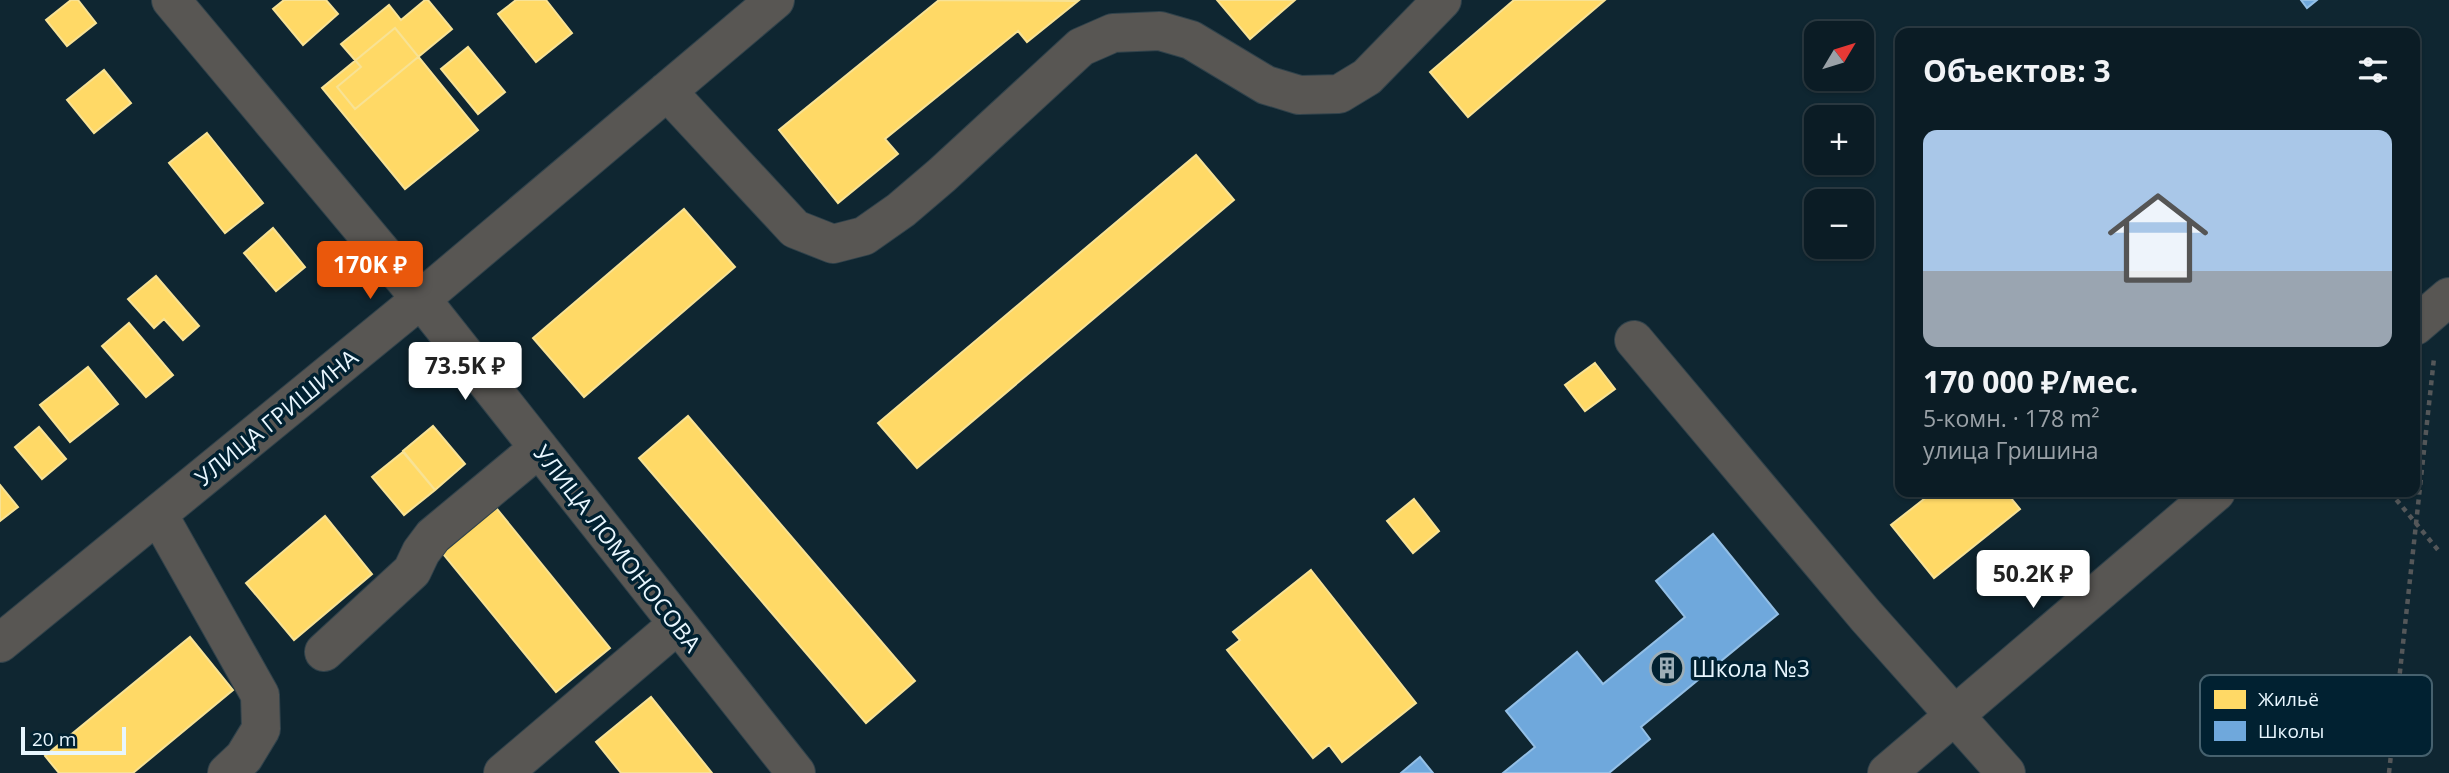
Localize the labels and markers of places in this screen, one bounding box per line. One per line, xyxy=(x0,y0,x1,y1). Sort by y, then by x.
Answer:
pin: 170K ₽ xyxy=(313,242,427,301)
pin: 73.5K ₽ xyxy=(400,342,530,402)
pin: 50.2K ₽ xyxy=(1968,550,2098,610)
building icon: Школа №3 xyxy=(1648,649,1686,687)
place label: Школа №3 xyxy=(1692,652,1810,684)

